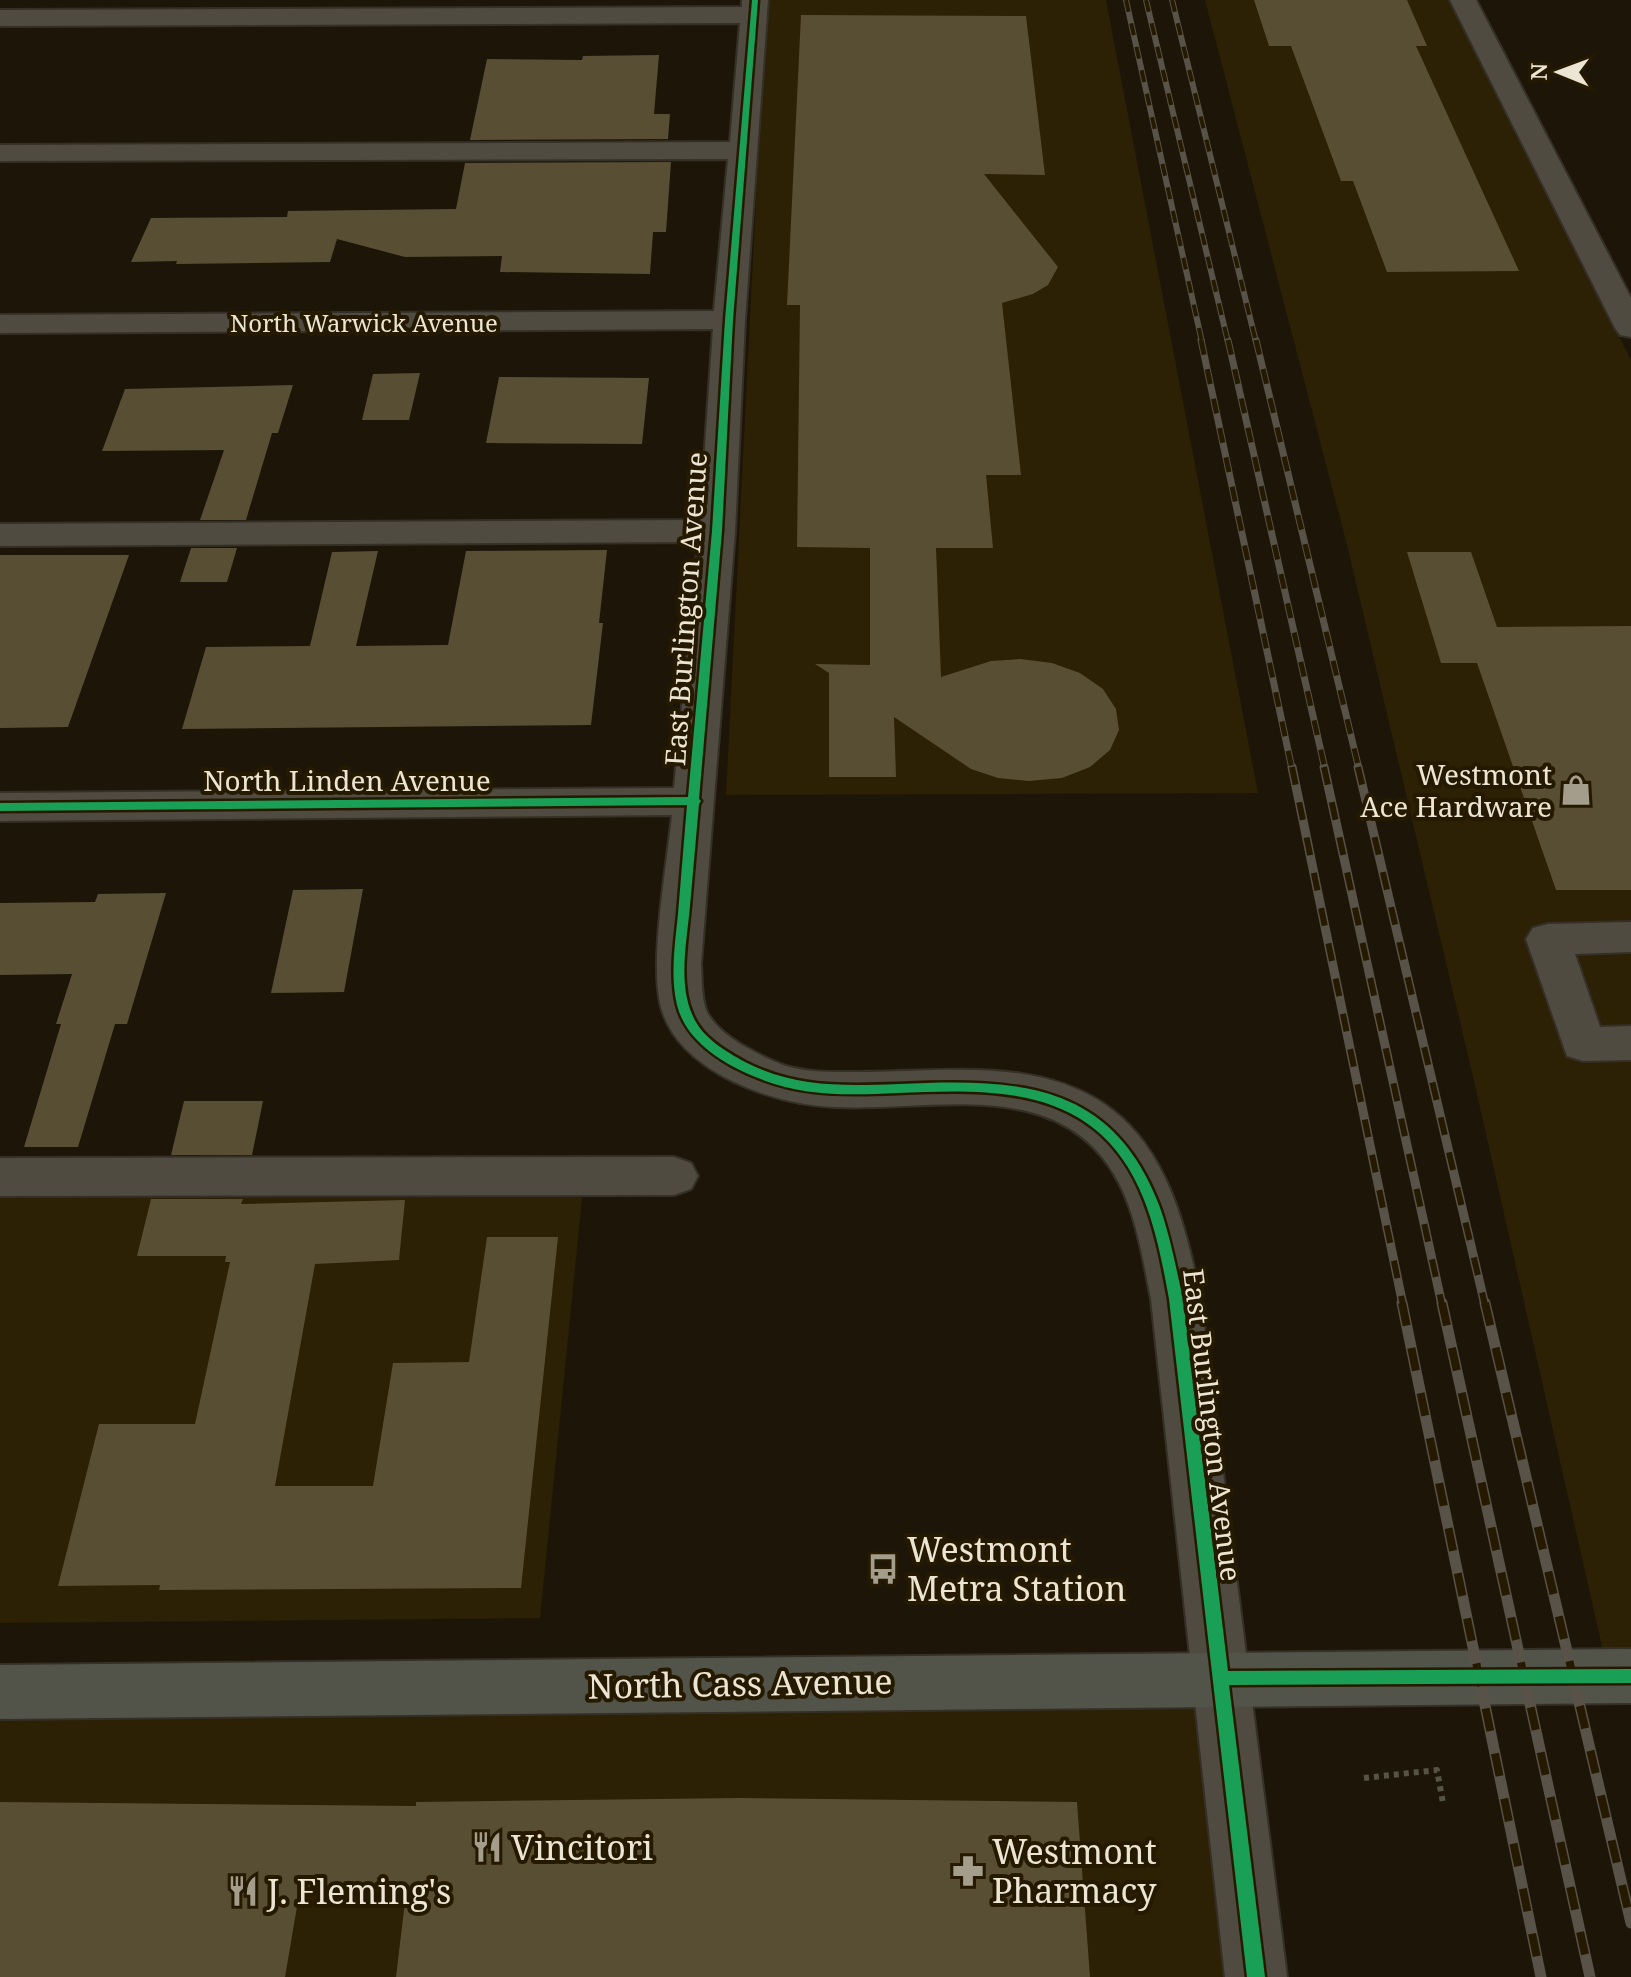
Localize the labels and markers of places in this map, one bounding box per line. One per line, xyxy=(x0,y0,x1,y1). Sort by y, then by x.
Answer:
place label: Westmont Ace Hardware xyxy=(1360,755,1552,825)
shop icon: Westmont Ace Hardware xyxy=(1559,773,1593,807)
place label: Westmont Metra Station xyxy=(907,1526,1126,1611)
bus stop icon: Westmont Metra Station xyxy=(866,1552,900,1586)
place label: Vincitori xyxy=(511,1824,653,1870)
place label: Westmont Pharmacy xyxy=(992,1828,1157,1913)
restaurant icon: Vincitori xyxy=(470,1830,504,1864)
pharmacy icon: Westmont Pharmacy xyxy=(951,1854,985,1888)
place label: J. Fleming's xyxy=(266,1868,451,1914)
restaurant icon: J. Fleming's xyxy=(226,1874,260,1908)

